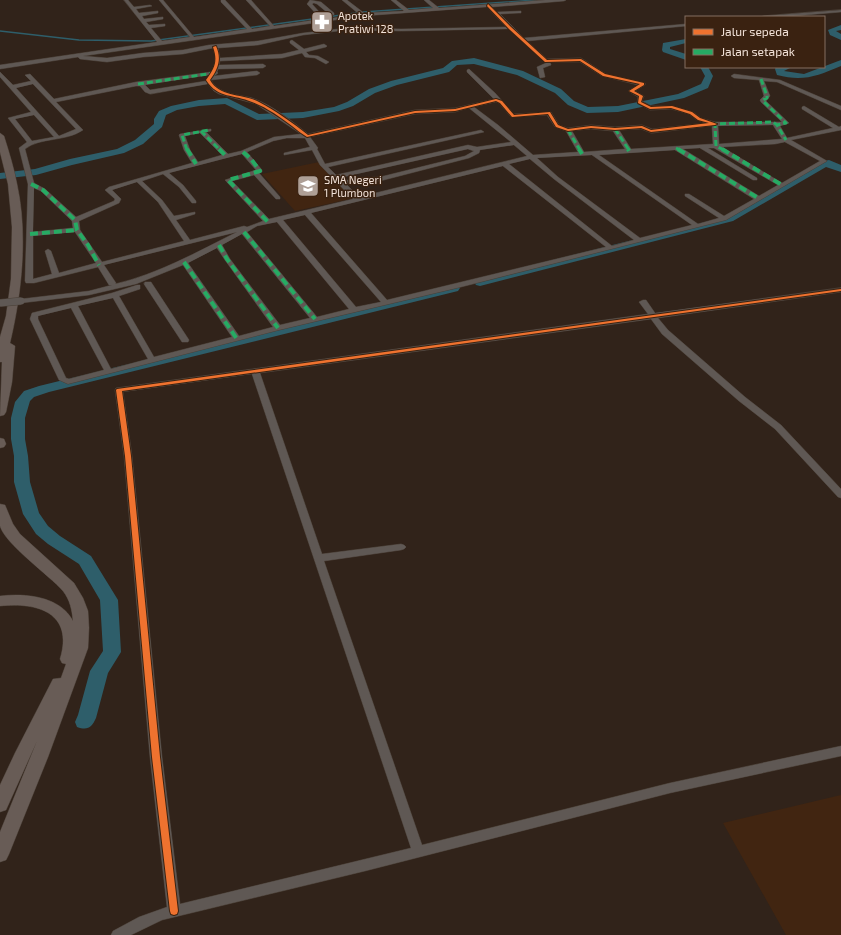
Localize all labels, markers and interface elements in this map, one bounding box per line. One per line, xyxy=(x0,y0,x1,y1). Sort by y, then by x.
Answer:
pharmacy icon: Apotek Pratiwi 128 xyxy=(309,9,335,35)
place label: Apotek Pratiwi 128 xyxy=(338,9,393,35)
legend xyxy=(685,16,825,68)
text: Jalur sepeda xyxy=(721,24,789,38)
text: Jalan setapak xyxy=(721,44,795,58)
school or university icon: SMA Negeri 1 Plumbon xyxy=(295,173,321,199)
place label: SMA Negeri 1 Plumbon xyxy=(324,173,382,199)

